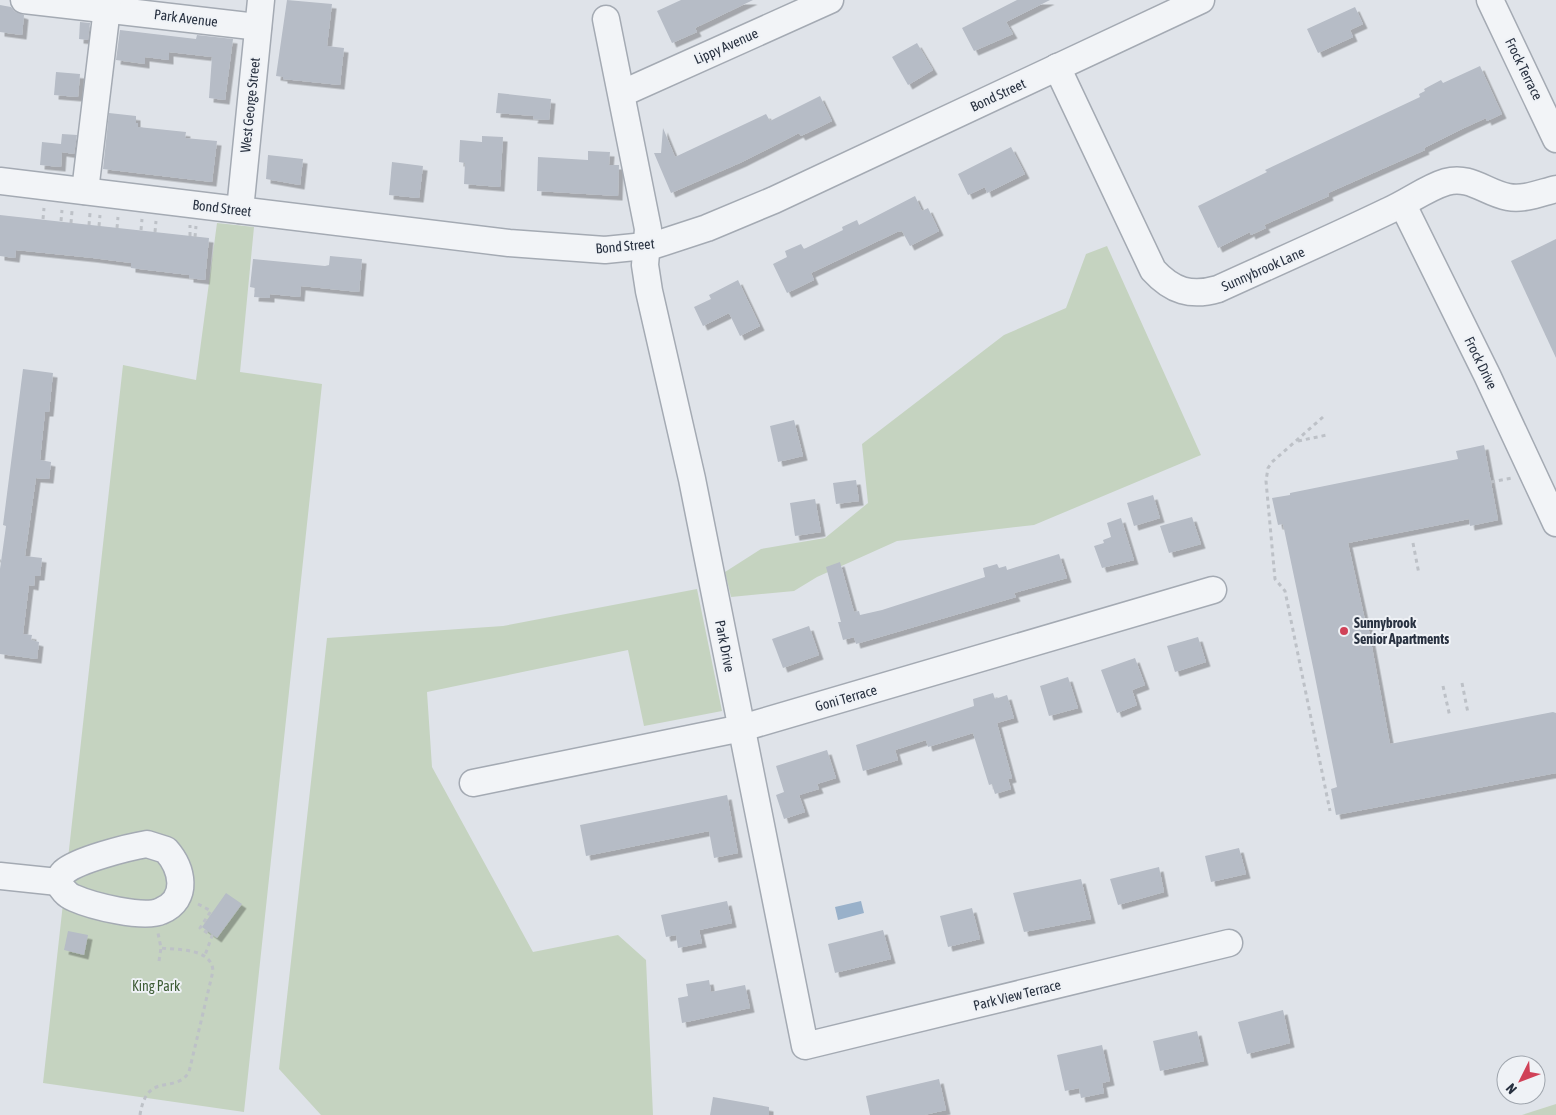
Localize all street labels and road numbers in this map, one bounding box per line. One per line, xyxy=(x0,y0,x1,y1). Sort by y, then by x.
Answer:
street label: Park Avenue xyxy=(153,6,219,30)
street label: Lippy Avenue xyxy=(692,25,760,67)
street label: Frock Terrace xyxy=(1502,35,1546,103)
street label: West George Street xyxy=(237,57,263,153)
street label: Bond Street xyxy=(968,75,1028,115)
street label: Bond Street xyxy=(192,196,252,220)
street label: Bond Street xyxy=(595,235,655,257)
street label: Sunnybrook Lane xyxy=(1219,244,1307,294)
street label: Frock Drive xyxy=(1461,334,1501,392)
street label: Park Drive xyxy=(712,619,738,673)
street label: Goni Terrace xyxy=(813,682,879,714)
street label: Park View Terrace xyxy=(972,976,1062,1014)

